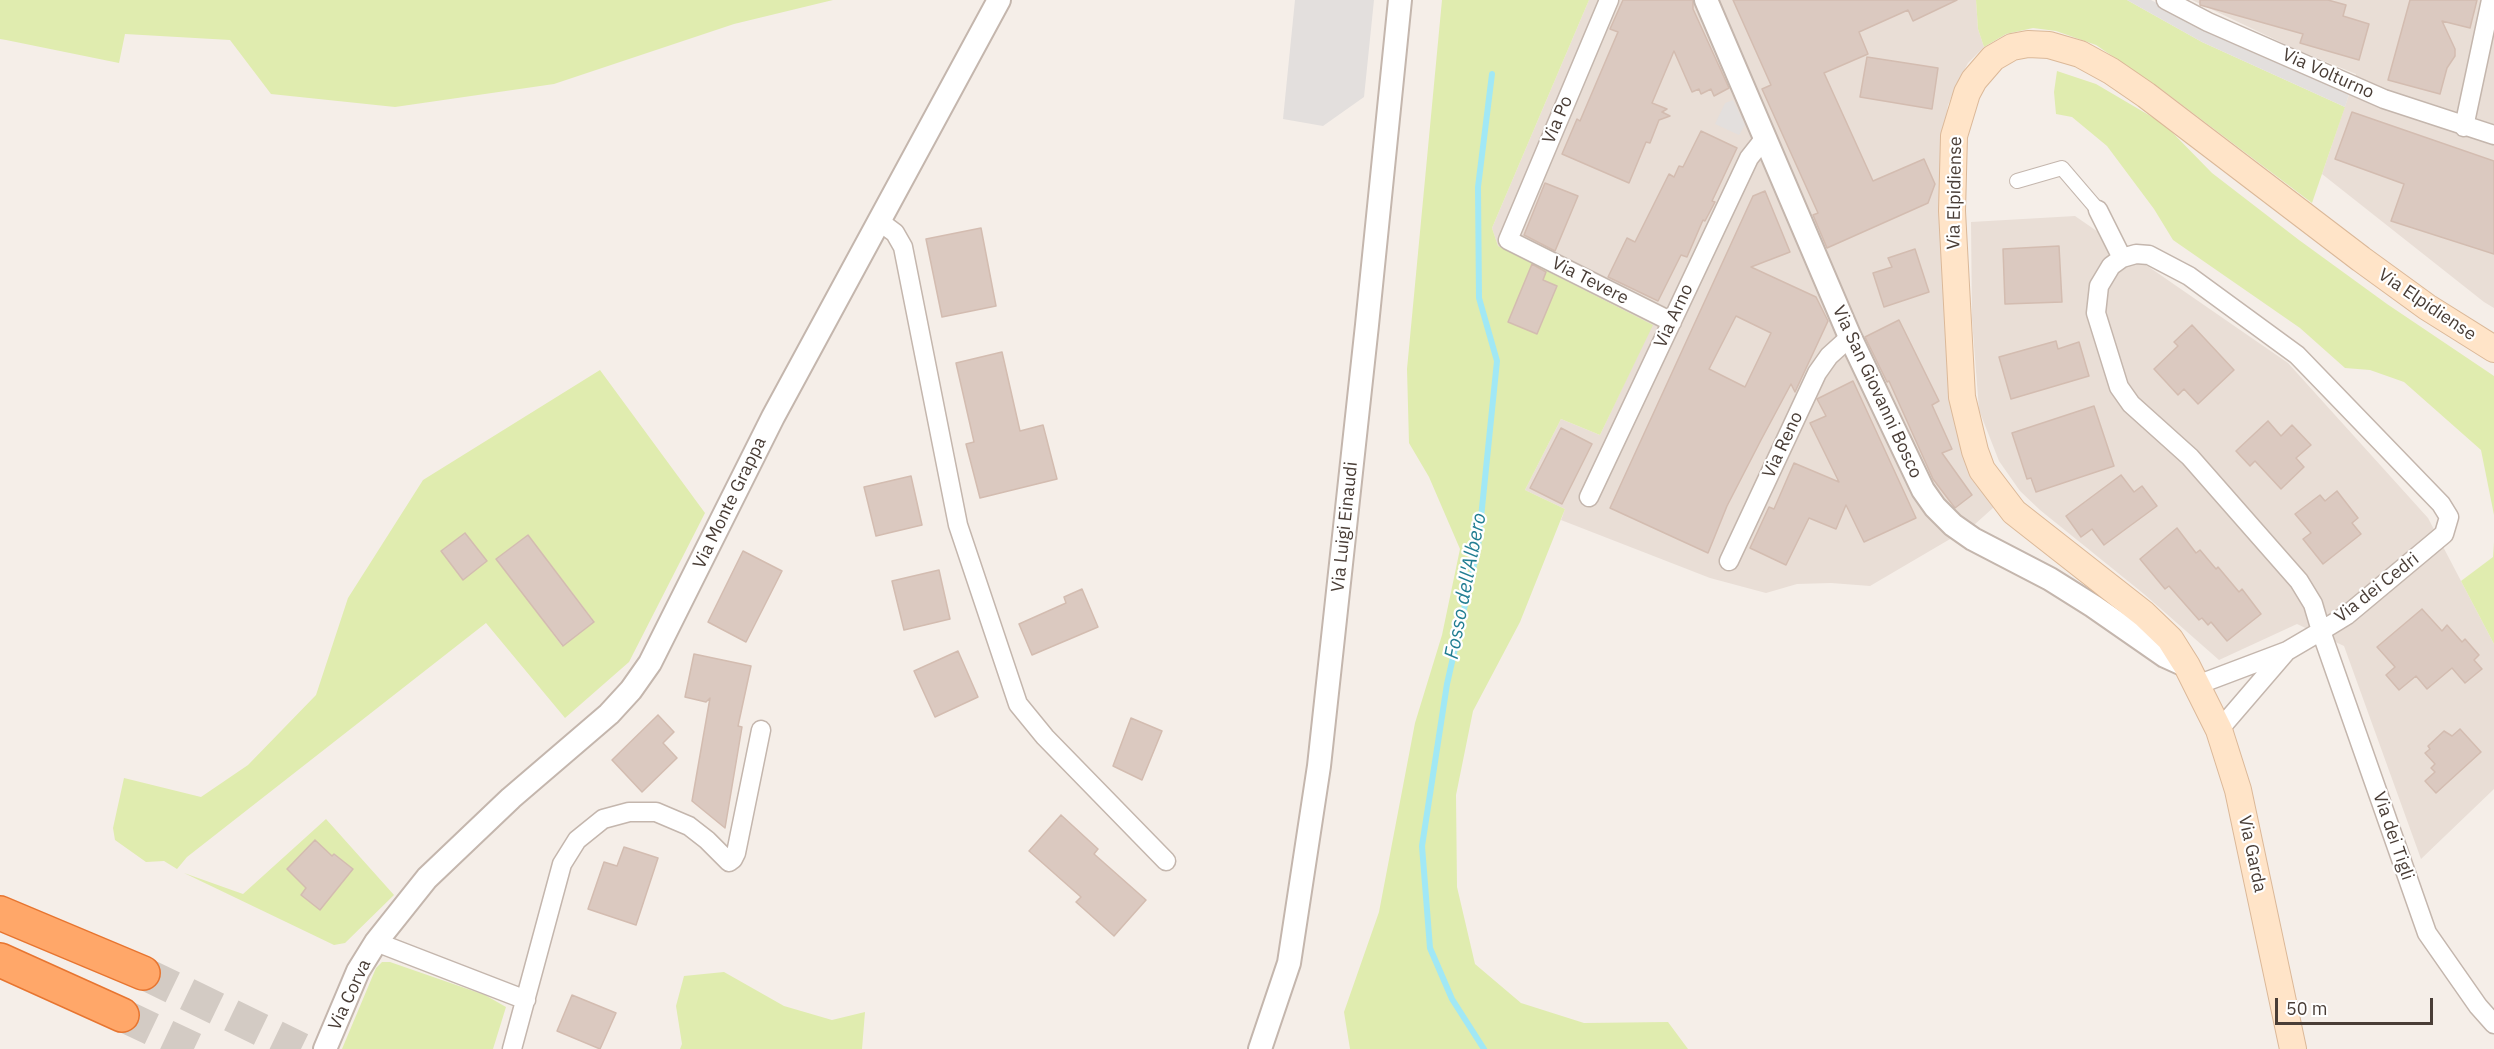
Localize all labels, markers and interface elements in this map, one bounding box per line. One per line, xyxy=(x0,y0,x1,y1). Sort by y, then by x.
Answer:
street label: Via Volturno xyxy=(2279,44,2377,104)
street label: Via Po xyxy=(1538,93,1578,147)
street label: Via Elpidiense xyxy=(1943,136,1967,250)
street label: Via Tevere xyxy=(1548,252,1632,310)
street label: Via Elpidiense xyxy=(2374,264,2480,346)
street label: Via Arno xyxy=(1650,281,1698,351)
street label: Via San Giovanni Bosco xyxy=(1827,302,1927,482)
street label: Via Reno xyxy=(1758,408,1808,482)
street label: Via Monte Grappa xyxy=(689,434,771,572)
street label: Via Luigi Einaudi xyxy=(1327,461,1363,593)
water label: Fosso dell'Albero xyxy=(1440,511,1492,661)
street label: Via dei Cedri xyxy=(2331,548,2423,628)
street label: Via dei Tigli xyxy=(2368,789,2418,883)
street label: Via Garda xyxy=(2233,814,2271,894)
street label: Via Corva xyxy=(324,956,376,1034)
scale bar xyxy=(2278,986,2436,1024)
text: 50 m xyxy=(2286,997,2328,1020)

